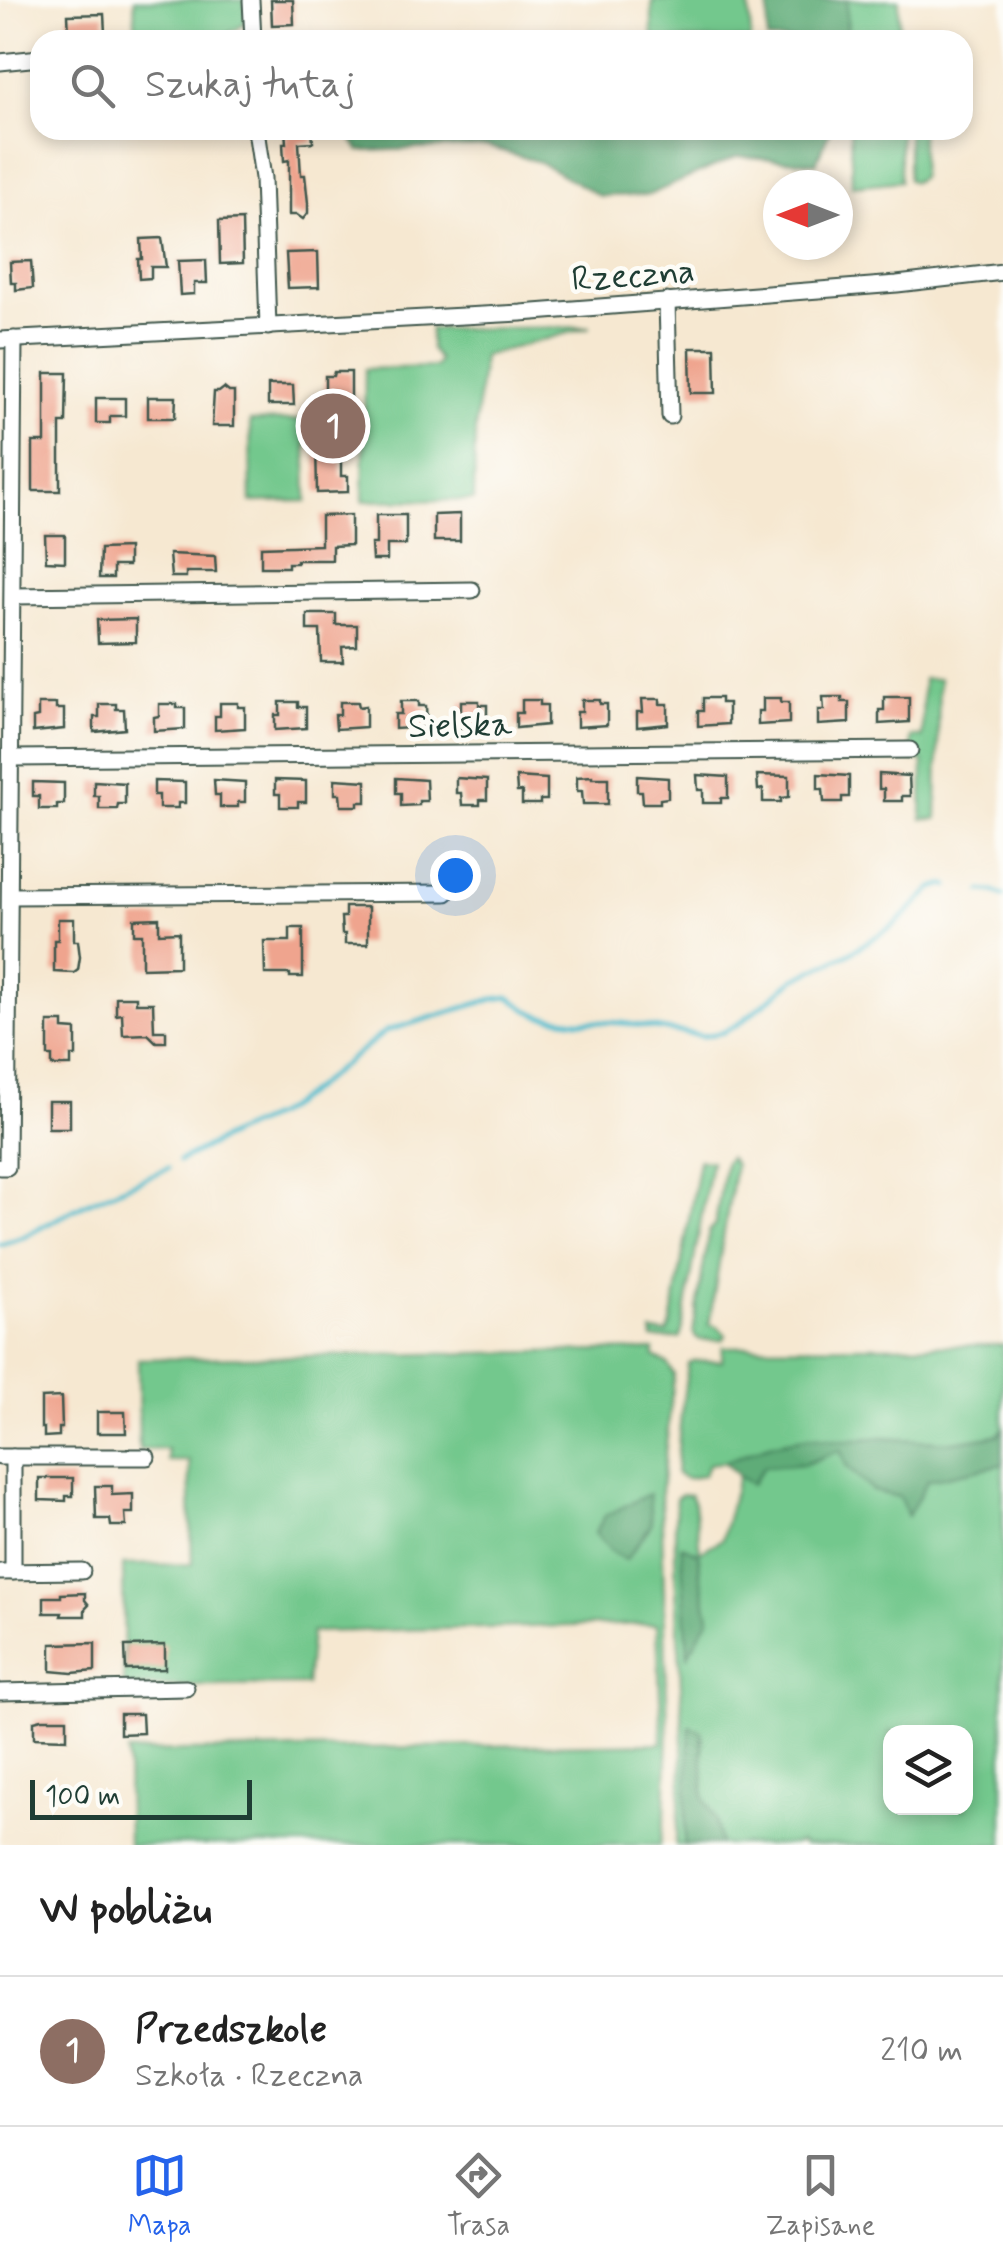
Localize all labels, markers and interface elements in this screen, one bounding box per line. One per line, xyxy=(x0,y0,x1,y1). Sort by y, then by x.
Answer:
search box xyxy=(30,30,973,140)
icon: search xyxy=(65,58,120,113)
text: Szukaj tutaj xyxy=(145,61,355,110)
north arrow xyxy=(763,170,853,260)
street label: Rzeczna xyxy=(570,249,696,303)
pin: 1 xyxy=(300,388,366,464)
street label: Sielska xyxy=(408,702,513,750)
your location xyxy=(430,850,481,901)
map controls xyxy=(883,1725,973,1815)
button: layers xyxy=(883,1725,973,1815)
scale bar xyxy=(30,1775,252,1820)
text: 100 m xyxy=(45,1779,120,1816)
text: W pobliżu xyxy=(40,1883,212,1938)
text: Przedszkole xyxy=(135,2006,327,2055)
text: 1 xyxy=(65,2030,80,2072)
text: 210 m xyxy=(880,2030,963,2072)
text: Szkoła · Rzeczna xyxy=(135,2055,364,2097)
tab: Mapa xyxy=(128,2148,191,2245)
tab: Trasa xyxy=(447,2148,510,2245)
tab: Zapisane xyxy=(765,2148,875,2245)

